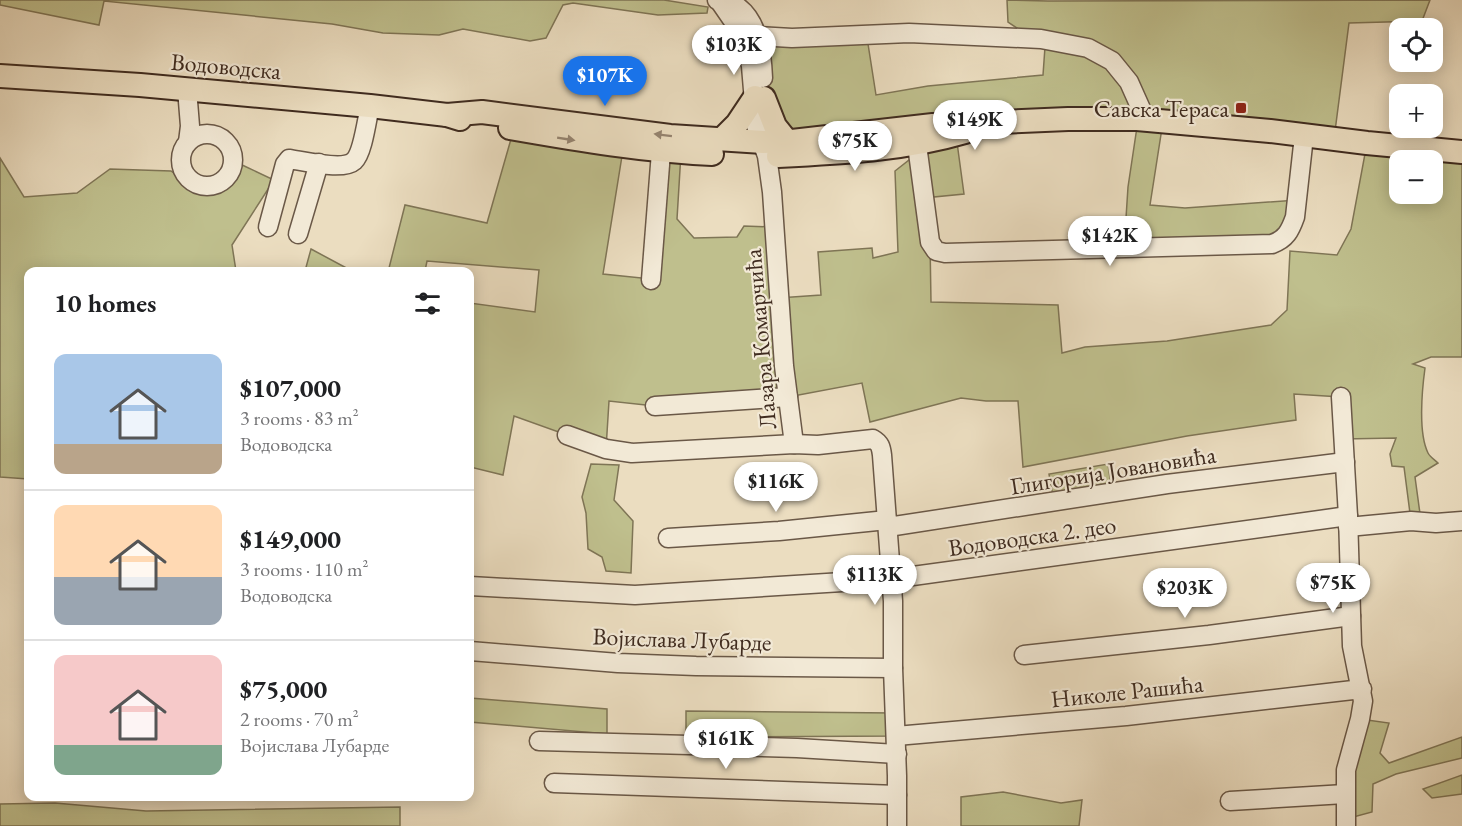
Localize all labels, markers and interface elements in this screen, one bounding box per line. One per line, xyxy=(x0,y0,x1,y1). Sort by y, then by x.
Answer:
map controls xyxy=(1389,18,1443,204)
button: locate xyxy=(1389,18,1443,72)
pin: $103K xyxy=(692,25,776,76)
text: $103K xyxy=(706,31,762,57)
street label: Водоводска xyxy=(170,46,283,86)
pin: $107K xyxy=(563,56,647,107)
text: $107K xyxy=(577,62,633,88)
button: + xyxy=(1389,84,1443,138)
place label: Савска Тераса xyxy=(1094,93,1229,124)
pin: $149K xyxy=(933,100,1017,151)
marker: Савска Тераса xyxy=(1234,101,1248,115)
text: $149K xyxy=(947,106,1003,132)
pin: $75K xyxy=(819,121,891,172)
text: $75K xyxy=(832,127,878,153)
one-way arrow xyxy=(653,131,672,140)
one-way arrow xyxy=(557,135,576,144)
button: − xyxy=(1389,150,1443,204)
pin: $142K xyxy=(1068,216,1152,267)
text: $142K xyxy=(1082,222,1138,248)
street label: Лазара Комарчића xyxy=(737,247,783,431)
text: 10 homes xyxy=(54,286,156,320)
icon: filters xyxy=(411,287,444,320)
text: $107,000 xyxy=(240,371,341,405)
icon: home xyxy=(102,378,174,450)
text: 3 rooms · 83 m² xyxy=(240,405,359,431)
text: Водоводска xyxy=(240,431,332,457)
street label: Глигорија Јовановића xyxy=(1008,438,1218,502)
pin: $116K xyxy=(734,462,818,513)
text: $116K xyxy=(748,468,804,494)
street label: Водоводска 2. део xyxy=(946,509,1118,563)
text: $149,000 xyxy=(240,522,341,556)
icon: home xyxy=(102,529,174,601)
pin: $113K xyxy=(833,555,917,606)
text: 3 rooms · 110 m² xyxy=(240,556,368,582)
text: $113K xyxy=(847,561,903,587)
pin: $75K xyxy=(1297,563,1369,614)
pin: $203K xyxy=(1143,568,1227,619)
text: $75K xyxy=(1310,569,1356,595)
text: $203K xyxy=(1157,574,1213,600)
text: Водоводска xyxy=(240,582,332,608)
street label: Војислава Лубарде xyxy=(592,620,772,658)
street label: Николе Рашића xyxy=(1049,668,1205,714)
text: $75,000 xyxy=(240,672,327,706)
icon: home xyxy=(102,679,174,751)
text: 2 rooms · 70 m² xyxy=(240,706,359,732)
pin: $161K xyxy=(684,719,768,770)
text: $161K xyxy=(698,725,754,751)
text: Војислава Лубарде xyxy=(240,732,389,758)

